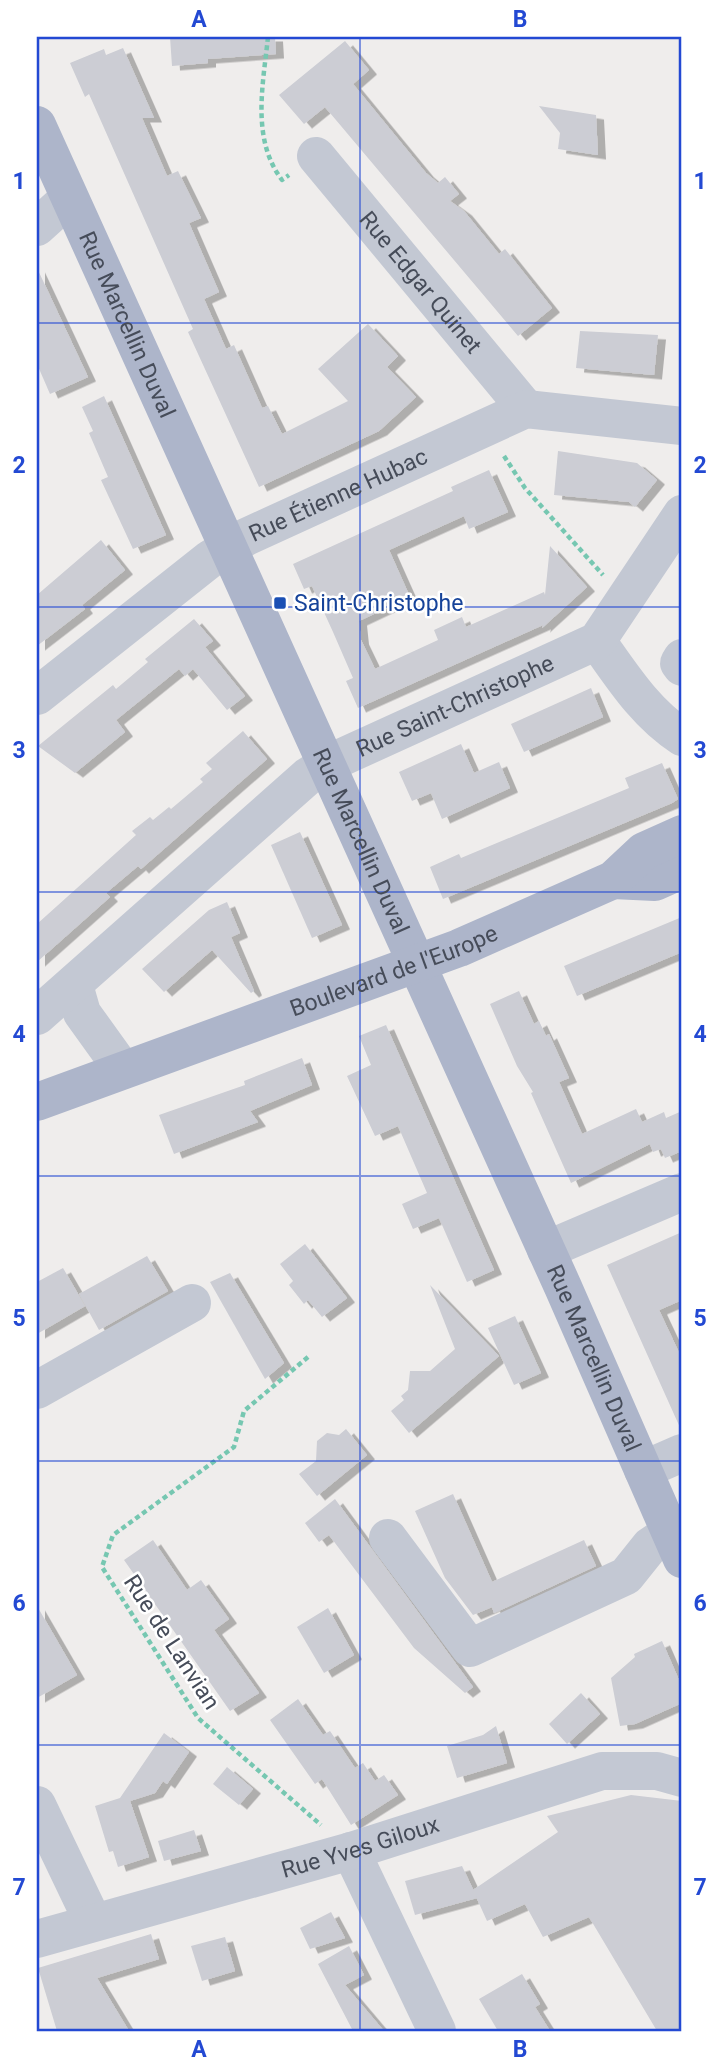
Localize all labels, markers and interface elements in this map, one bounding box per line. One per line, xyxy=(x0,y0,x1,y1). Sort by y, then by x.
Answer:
text: A xyxy=(191,6,207,33)
text: B xyxy=(513,6,527,33)
text: 1 xyxy=(12,168,26,195)
text: 1 xyxy=(693,168,707,195)
street label: Rue Edgar Quinet xyxy=(354,206,487,359)
street label: Rue Marcellin Duval xyxy=(73,227,181,422)
street label: Rue Étienne Hubac xyxy=(245,443,432,548)
text: 2 xyxy=(12,452,26,479)
text: 2 xyxy=(693,452,707,479)
place label: Saint-Christophe xyxy=(294,590,463,617)
marker: Saint-Christophe xyxy=(272,595,288,611)
street label: Rue Saint-Christophe xyxy=(352,649,558,763)
text: 3 xyxy=(12,737,26,764)
text: 3 xyxy=(693,737,707,764)
street label: Rue Marcellin Duval xyxy=(307,744,414,939)
street label: Boulevard de l'Europe xyxy=(286,920,502,1023)
text: 4 xyxy=(12,1021,26,1048)
text: 4 xyxy=(693,1021,707,1048)
street label: Rue Marcellin Duval xyxy=(541,1261,646,1456)
text: 5 xyxy=(12,1305,26,1332)
text: 5 xyxy=(693,1305,707,1332)
street label: Rue de Lanvian xyxy=(118,1570,225,1715)
text: 6 xyxy=(12,1590,26,1617)
text: 6 xyxy=(693,1590,707,1617)
street label: Rue Yves Giloux xyxy=(278,1811,442,1884)
text: 7 xyxy=(12,1874,26,1901)
text: 7 xyxy=(693,1874,707,1901)
text: A xyxy=(191,2036,207,2063)
text: B xyxy=(513,2036,527,2063)

